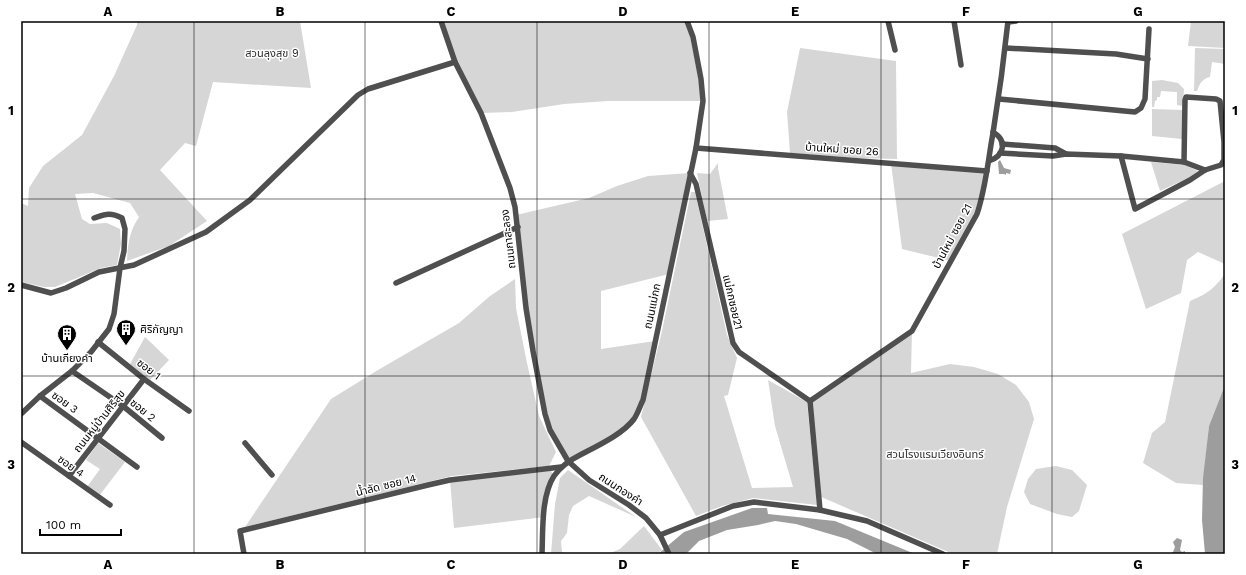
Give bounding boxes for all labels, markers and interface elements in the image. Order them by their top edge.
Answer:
text: A [104,4,113,19]
text: B [276,4,285,19]
text: C [447,4,456,19]
text: D [618,4,628,19]
text: E [791,4,799,19]
text: F [962,4,970,19]
text: G [1133,4,1143,19]
park label: สวนลุงสุข 9 [245,47,299,60]
text: 1 [8,103,14,118]
text: 1 [1232,103,1238,118]
street label: บ้านใหม่ ซอย 26 [805,140,880,159]
street label: บ้านใหม่ ซอย 21 [930,202,975,271]
street label: ถนนกาสะลอง [498,208,519,269]
street label: แม่กกซอย21 [720,273,745,331]
text: 2 [7,280,15,295]
text: 2 [1231,280,1239,295]
street label: ถนนแม่กก [641,282,664,330]
building icon: ศิริกัญญา [115,318,137,346]
building icon: บ้านเกียงคำ [56,323,78,351]
place label: ศิริกัญญา [140,323,183,336]
place label: บ้านเกียงคำ [41,352,93,365]
street label: ซอย 1 [134,356,163,383]
street label: ถนนหมู่บ้านศิริสุข [71,387,128,455]
street label: ซอย 3 [49,389,80,416]
street label: ซอย 2 [127,396,158,425]
park label: สวนโรงแรมเวียงอินทร์ [886,448,984,461]
street label: ซอย 4 [55,453,87,480]
text: 3 [7,457,15,472]
text: 3 [1231,457,1239,472]
street label: น้ำลัด ซอย 14 [354,470,418,499]
street label: ถนนกองคำ [596,470,645,509]
scale bar [40,511,121,537]
text: 100 m [46,518,81,532]
text: A [104,557,113,572]
text: B [276,557,285,572]
text: C [447,557,456,572]
text: D [618,557,628,572]
text: E [791,557,799,572]
text: F [962,557,970,572]
text: G [1133,557,1143,572]

